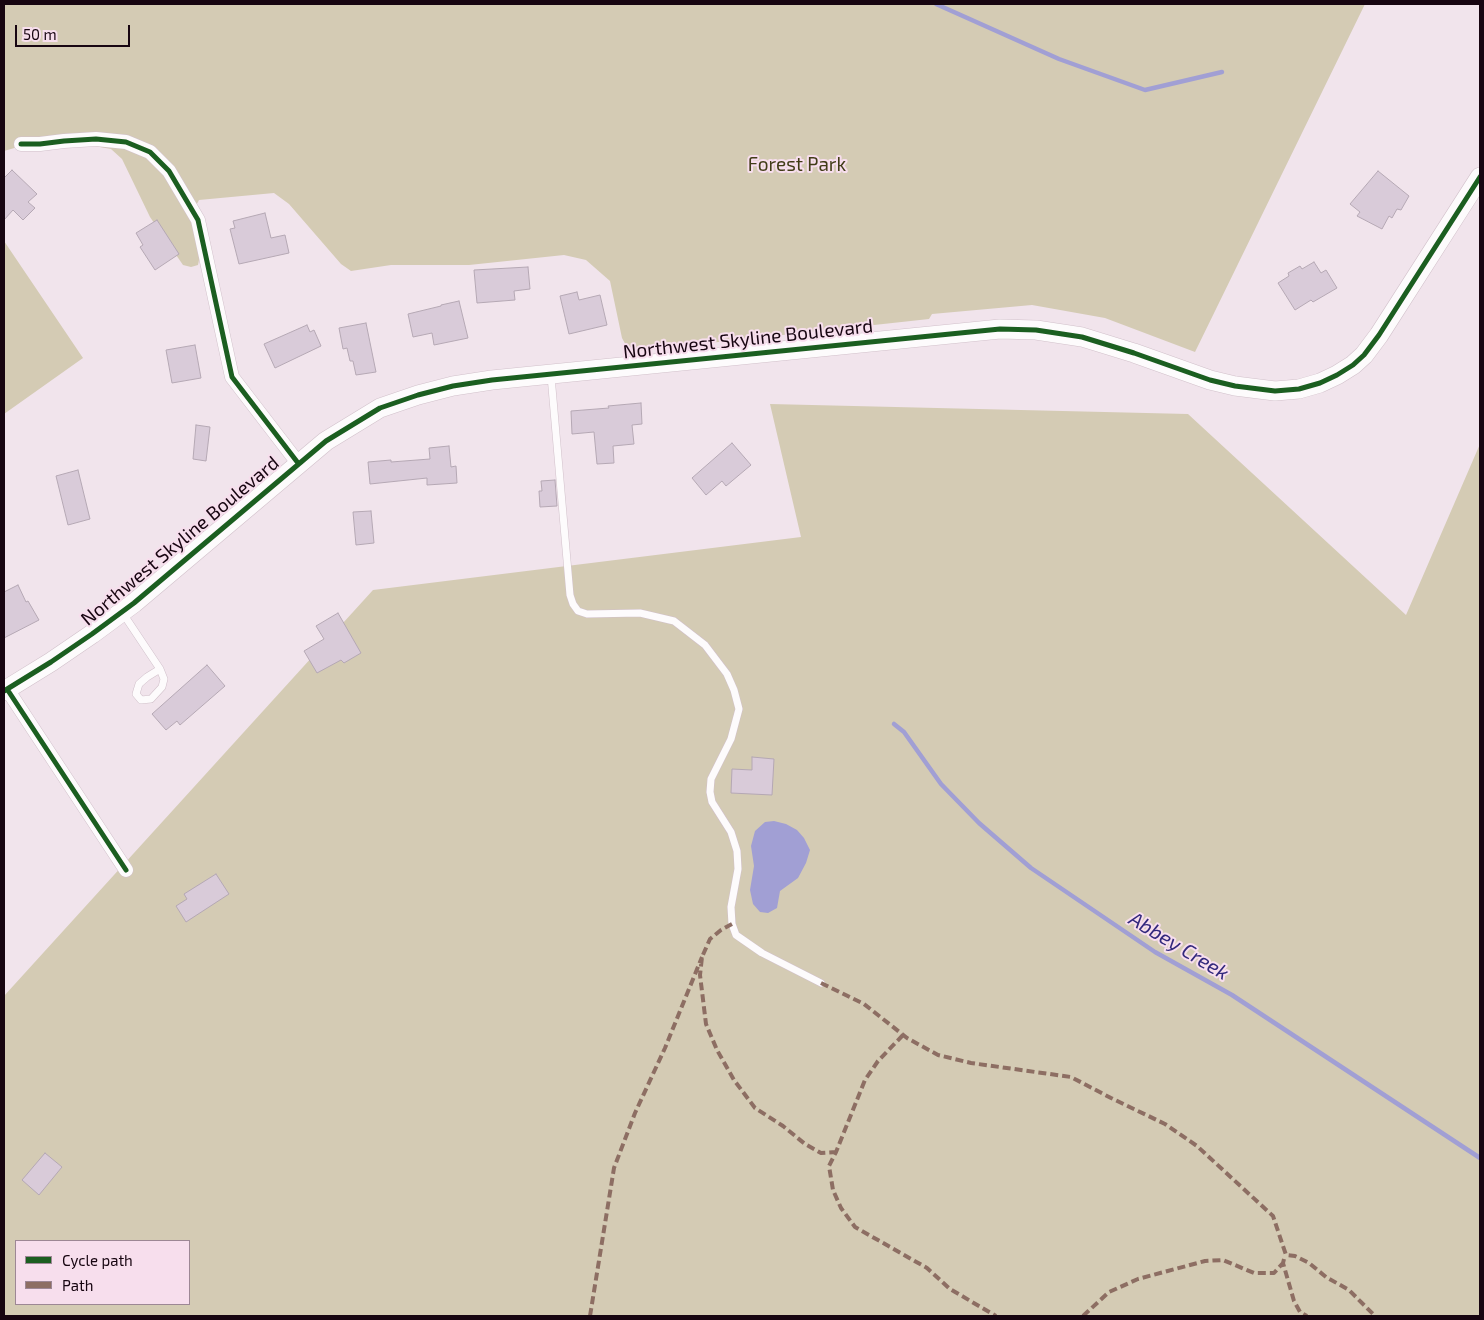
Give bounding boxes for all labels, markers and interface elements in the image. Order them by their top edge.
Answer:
scale bar [18,15,132,47]
text: 50 m [23,25,57,43]
park label: Forest Park [748,154,846,176]
street label: Northwest Skyline Boulevard [622,315,874,363]
street label: Northwest Skyline Boulevard [76,452,284,630]
water label: Abbey Creek [1125,907,1233,985]
legend [15,1240,190,1305]
text: Cycle path [62,1251,133,1269]
text: Path [62,1276,93,1294]

